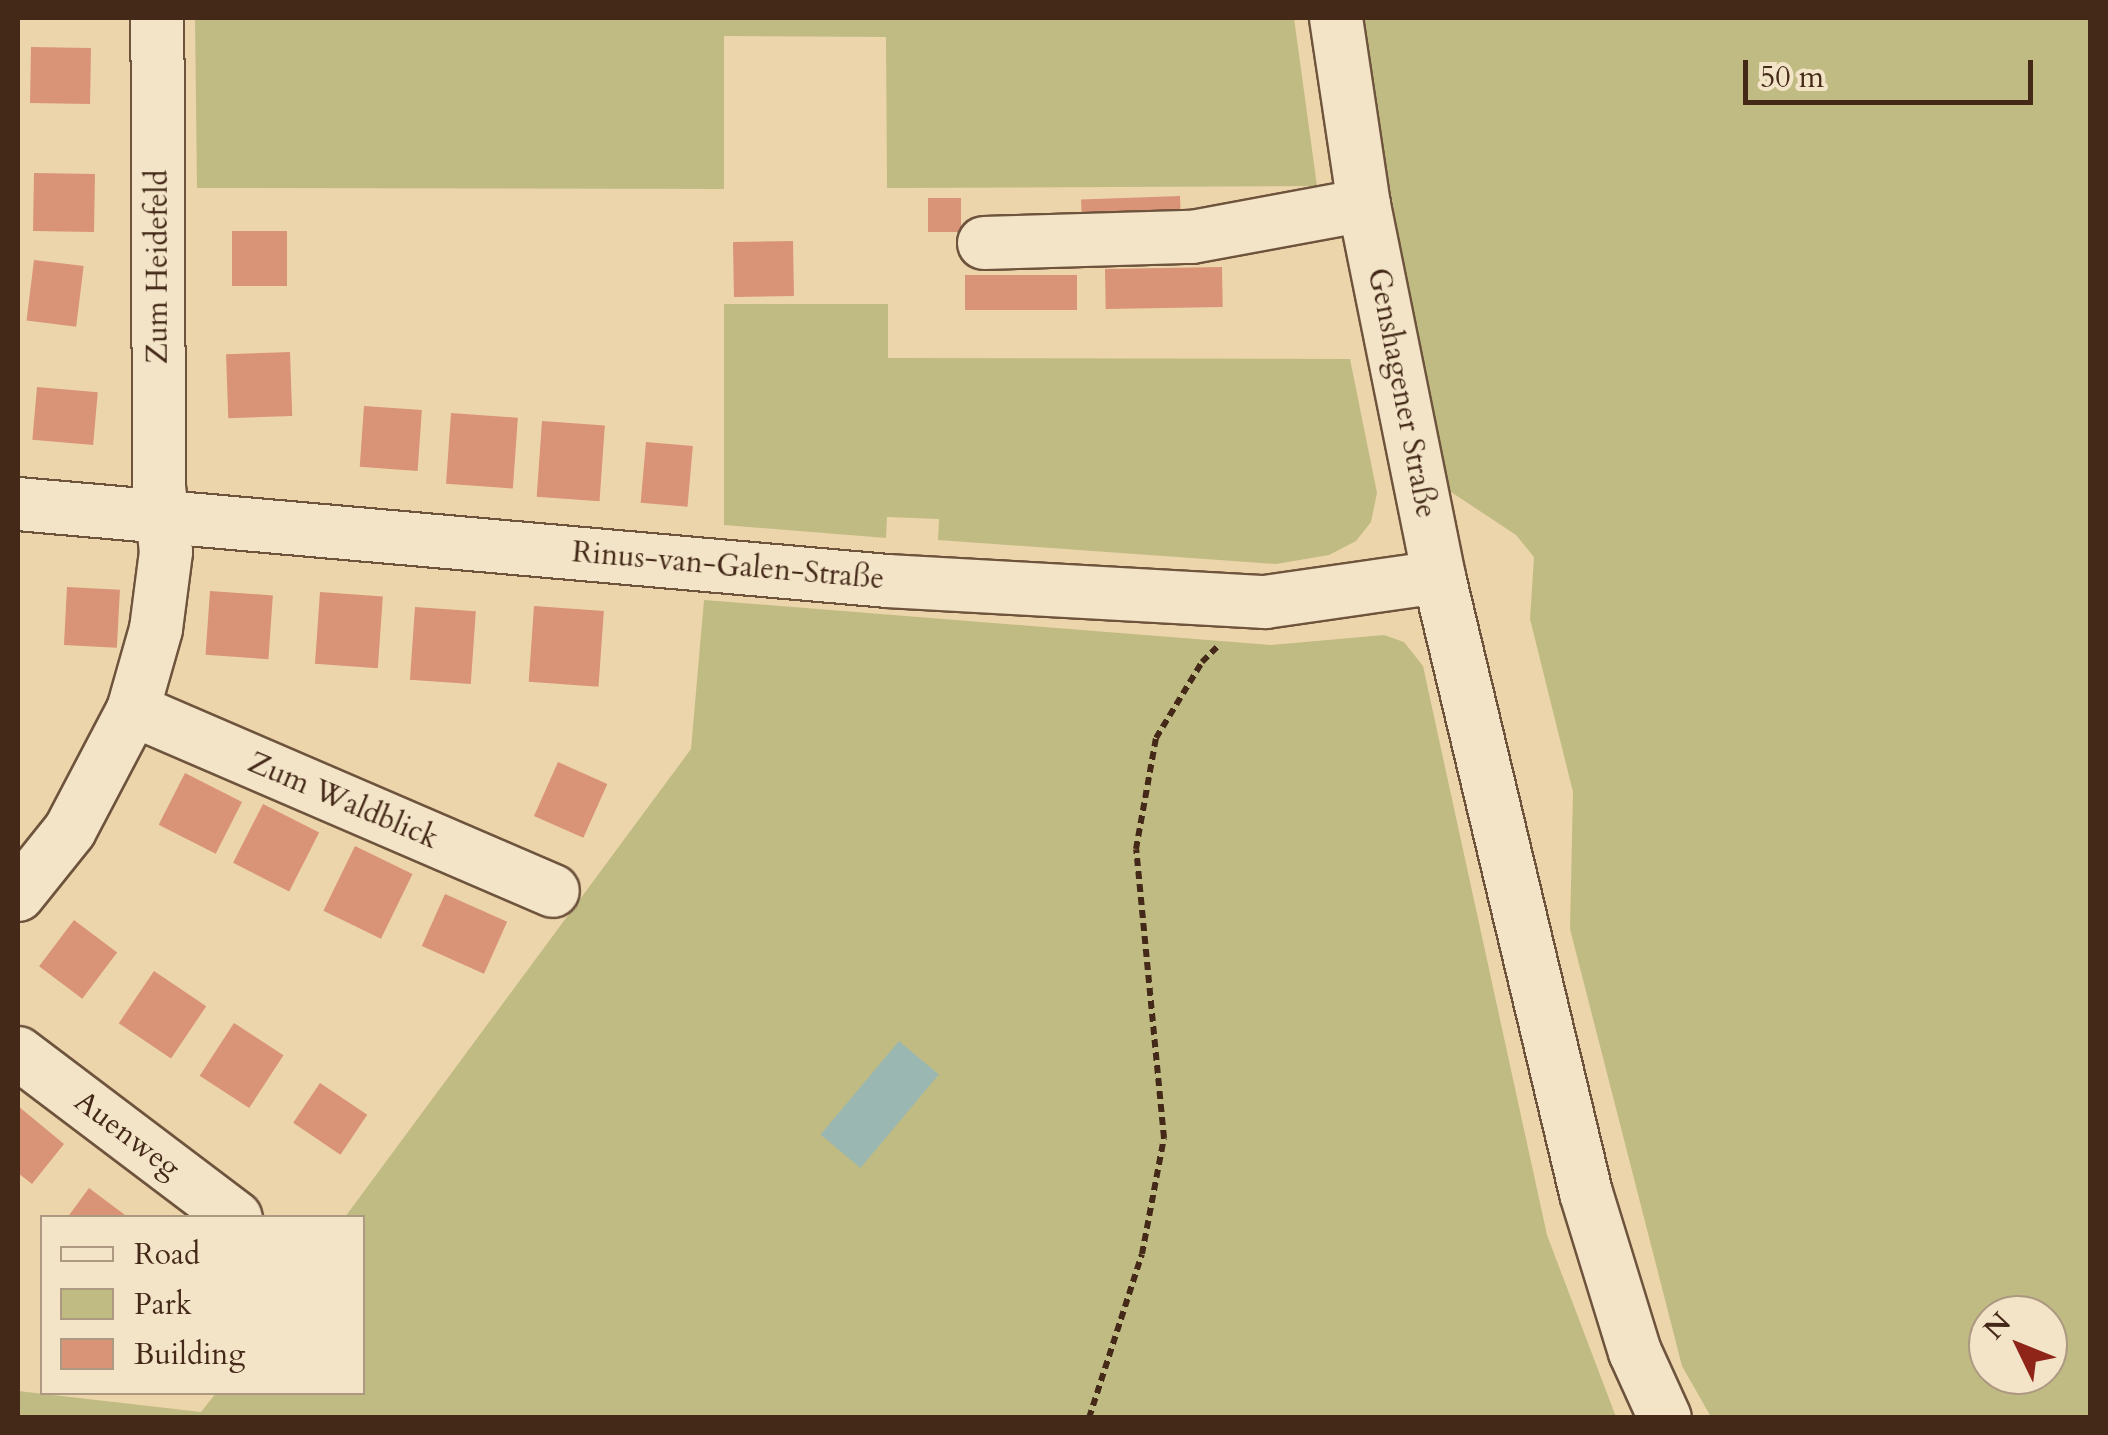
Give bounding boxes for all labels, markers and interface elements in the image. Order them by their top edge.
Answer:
scale bar [1748,40,2038,102]
text: 50 m [1760,57,1824,98]
street label: Zum Heidefeld [140,170,176,364]
street label: Genshagener Straße [1360,265,1444,521]
street label: Rinus-van-Galen-Straße [571,534,885,598]
street label: Zum Waldblick [243,745,443,857]
street label: Auenweg [67,1084,187,1186]
legend [40,1215,365,1395]
text: Road [134,1234,200,1275]
text: Park [134,1284,192,1325]
north arrow [1968,1295,2068,1395]
text: N [1975,1304,2020,1348]
text: Building [134,1334,245,1375]

